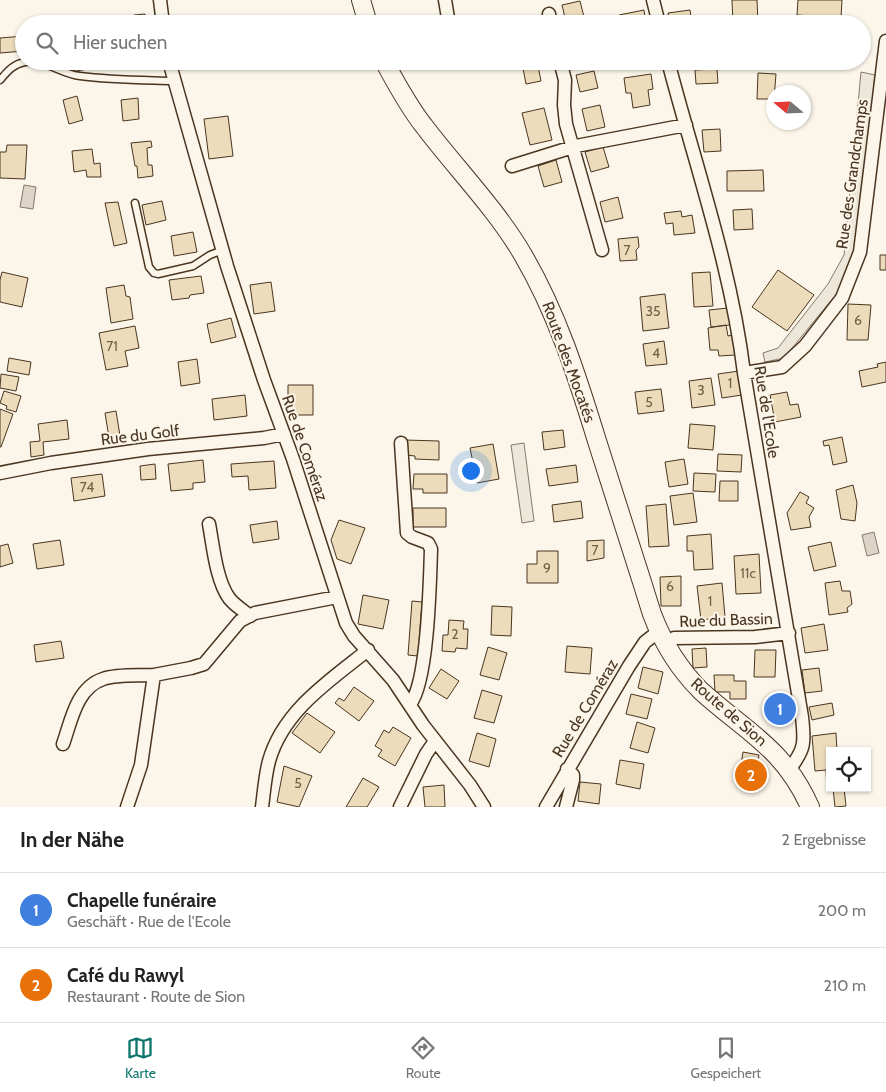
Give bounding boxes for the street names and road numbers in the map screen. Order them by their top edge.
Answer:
street label: Rue des Grandchamps [832,97,872,250]
street label: Route des Mocatés [538,299,600,425]
street label: Rue de l'Ecole [750,365,784,459]
street label: Rue de Coméraz [278,392,332,504]
street label: Rue du Golf [100,421,181,449]
street label: Rue du Bassin [679,609,773,631]
street label: Rue de Coméraz [548,655,622,761]
street label: Route de Sion [687,674,771,750]

